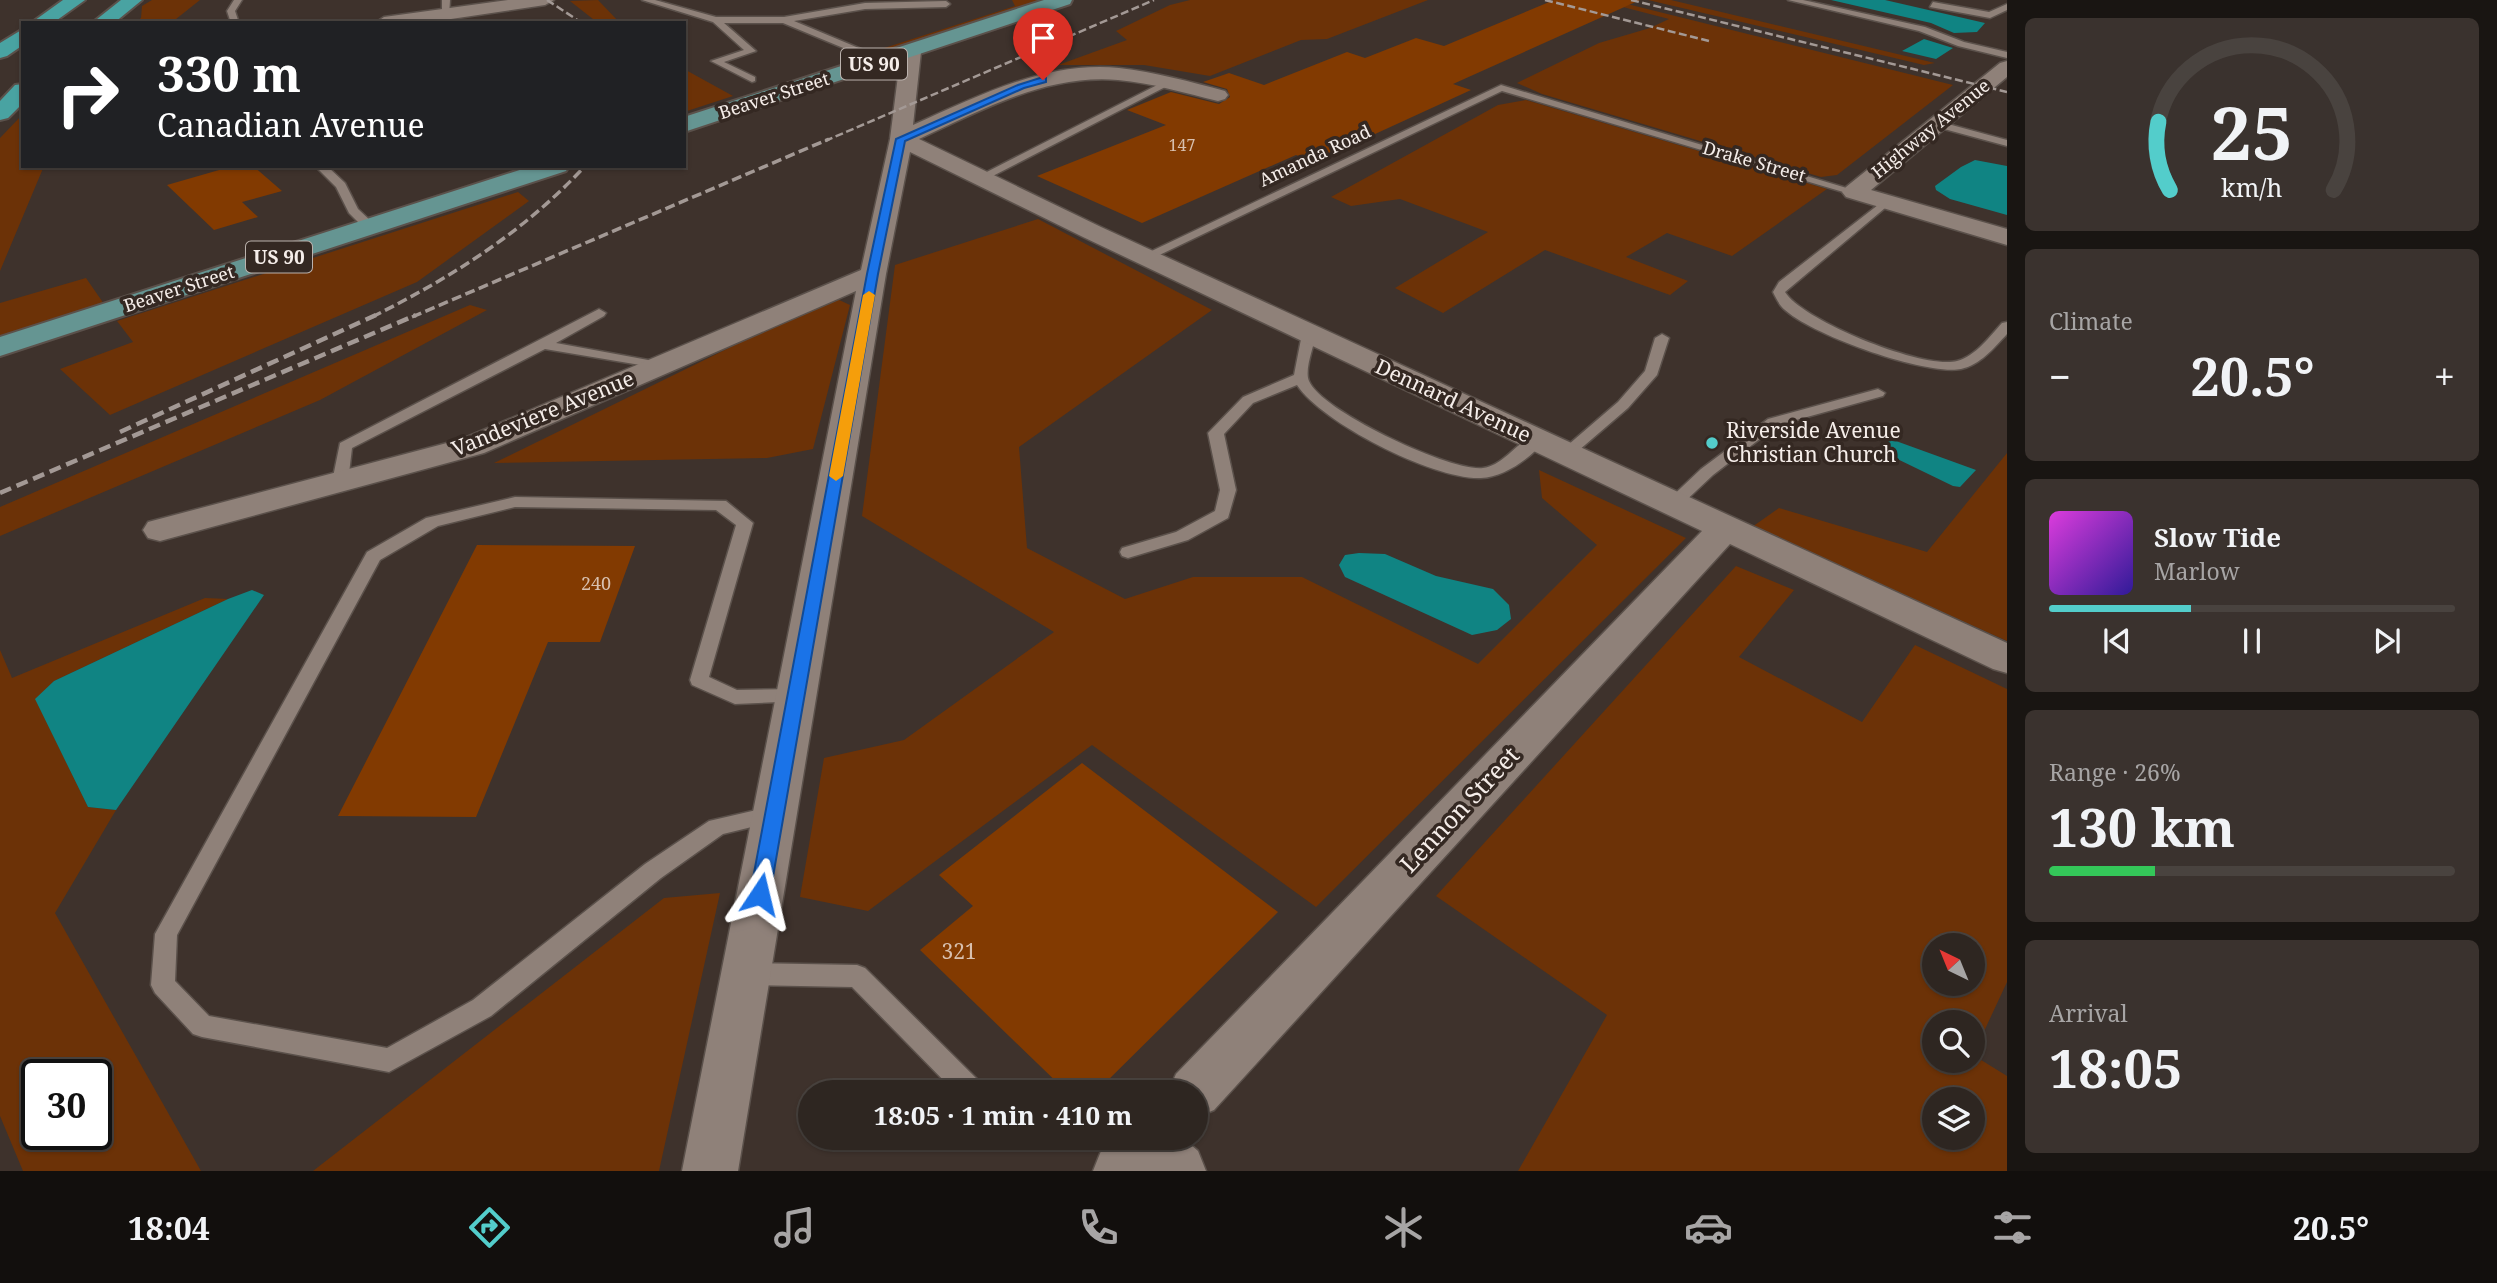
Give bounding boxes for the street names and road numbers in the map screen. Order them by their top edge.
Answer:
road number: US 90 [841,48,907,80]
street label: Beaver Street [715,66,832,124]
street label: Highway Avenue [1866,73,1995,183]
street label: Amanda Road [1255,119,1374,191]
street label: Drake Street [1700,135,1809,187]
road number: US 90 [246,242,312,272]
street label: Beaver Street [120,259,237,317]
street label: Dennard Avenue [1371,352,1536,448]
street label: Vandeviere Avenue [447,364,638,462]
street label: Lennon Street [1392,739,1526,879]

